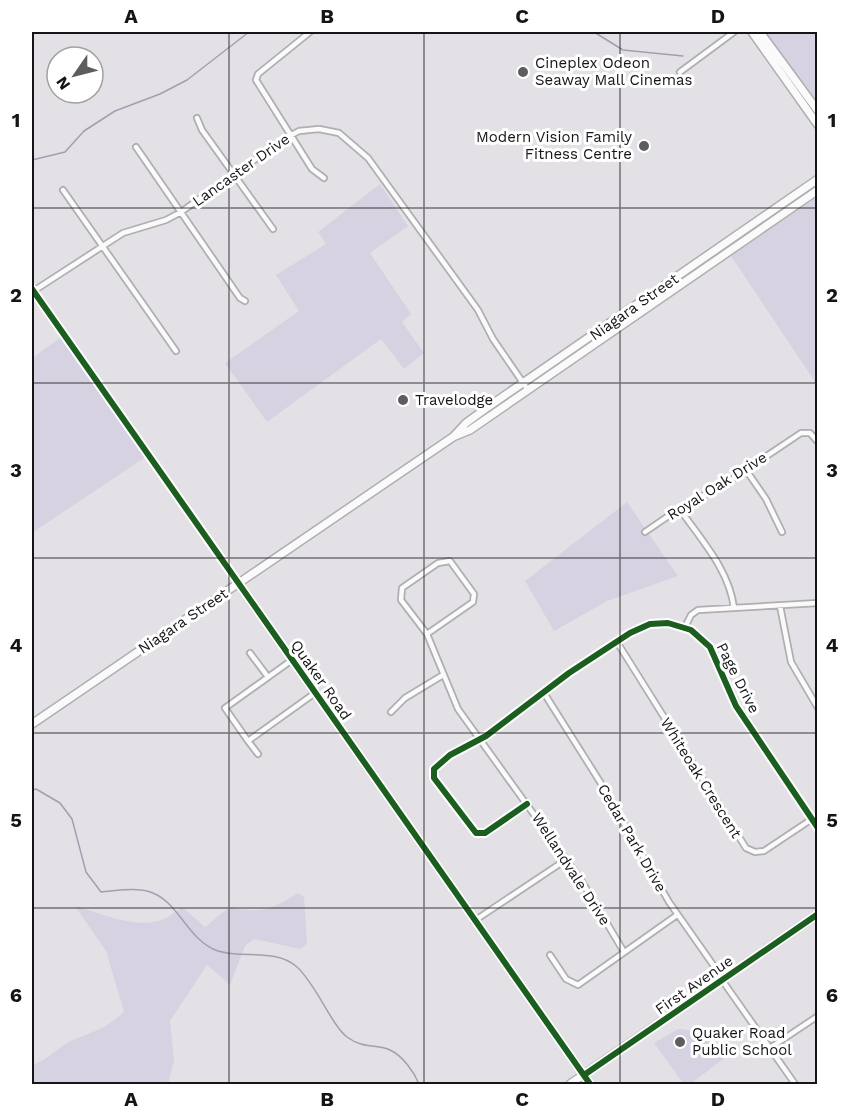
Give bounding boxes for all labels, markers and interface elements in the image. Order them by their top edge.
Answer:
text: A [124,4,138,28]
text: B [320,4,334,28]
text: C [515,4,529,28]
text: D [711,4,725,28]
north arrow [45,45,105,105]
place label: Cineplex Odeon Seaway Mall Cinemas [535,54,692,89]
marker: Cineplex Odeon Seaway Mall Cinemas [516,65,530,79]
text: N [52,73,74,94]
text: 1 [12,108,20,132]
text: 1 [828,108,836,132]
place label: Modern Vision Family Fitness Centre [476,128,632,163]
street label: Lancaster Drive [189,130,293,210]
marker: Modern Vision Family Fitness Centre [637,139,651,153]
street label: Niagara Street [586,269,682,344]
text: 2 [10,283,22,307]
text: 2 [826,283,838,307]
place label: Travelodge [415,391,493,409]
marker: Travelodge [396,393,410,407]
street label: Royal Oak Drive [664,448,770,524]
text: 3 [10,458,22,482]
text: 3 [826,458,838,482]
street label: Niagara Street [135,584,232,658]
text: 4 [10,633,23,657]
text: 4 [826,633,839,657]
street label: Quaker Road [287,637,355,723]
street label: Page Drive [713,640,763,716]
street label: Whiteoak Crescent [657,714,746,842]
street label: Cedar Park Drive [594,781,670,895]
text: 5 [10,808,22,832]
text: 5 [826,808,838,832]
street label: Wellandvale Drive [528,809,614,929]
street label: First Avenue [652,952,736,1018]
text: 6 [10,983,22,1007]
text: 6 [826,983,838,1007]
place label: Quaker Road Public School [692,1024,792,1059]
marker: Quaker Road Public School [673,1035,687,1049]
text: A [124,1087,138,1111]
text: B [320,1087,334,1111]
text: C [515,1087,529,1111]
text: D [711,1087,725,1111]

